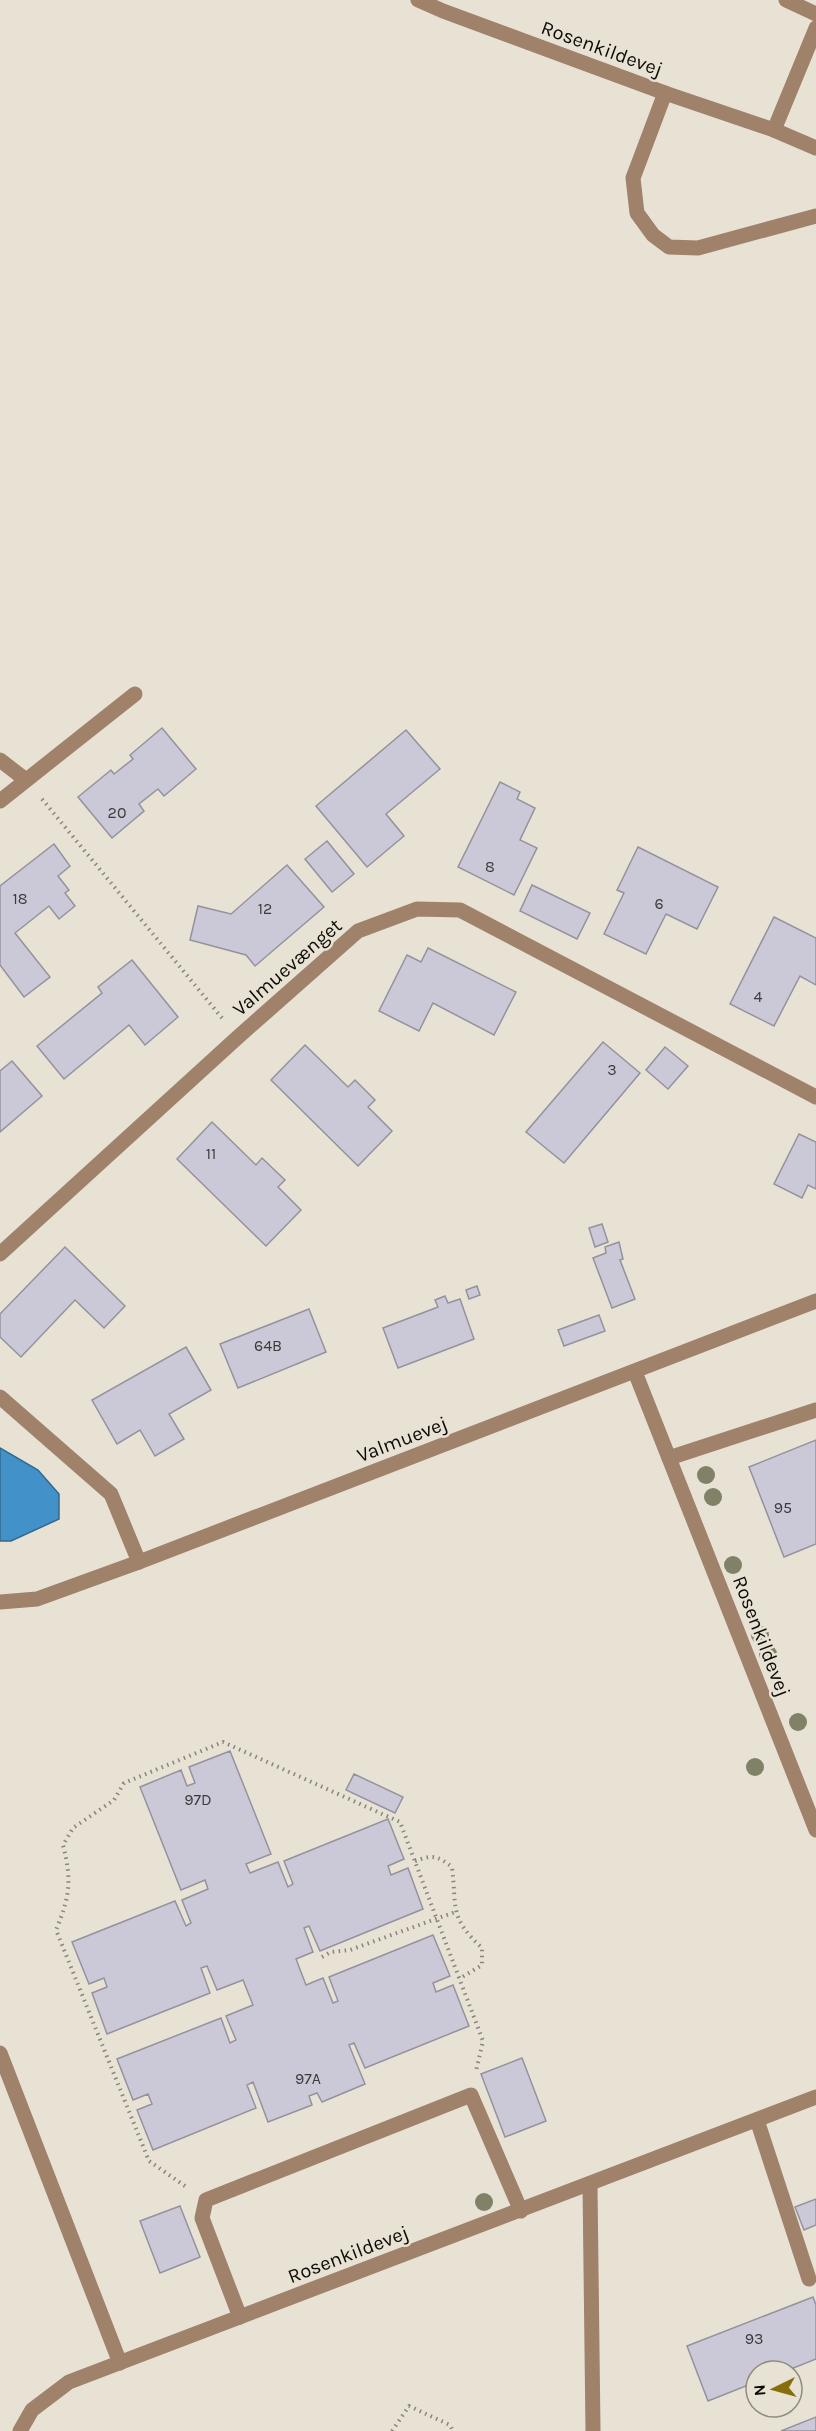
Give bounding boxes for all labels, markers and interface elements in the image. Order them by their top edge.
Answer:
street label: Rosenkildevej [538,16,666,81]
house number: 20 [108,803,126,822]
house number: 8 [485,857,495,876]
house number: 18 [12,889,28,908]
house number: 6 [654,894,664,913]
house number: 12 [258,899,272,918]
street label: Valmuevænget [228,914,347,1021]
house number: 4 [754,987,763,1006]
house number: 3 [607,1060,617,1079]
house number: 11 [206,1144,216,1163]
house number: 64B [254,1336,282,1355]
street label: Valmuevej [354,1412,451,1467]
house number: 95 [774,1498,792,1517]
street label: Rosenkildevej [728,1573,795,1700]
house number: 97D [184,1790,212,1809]
house number: 97A [295,2069,321,2088]
street label: Rosenkildevej [285,2221,412,2288]
house number: 93 [745,2329,763,2348]
north arrow [744,2359,804,2419]
text: N [750,2384,770,2397]

